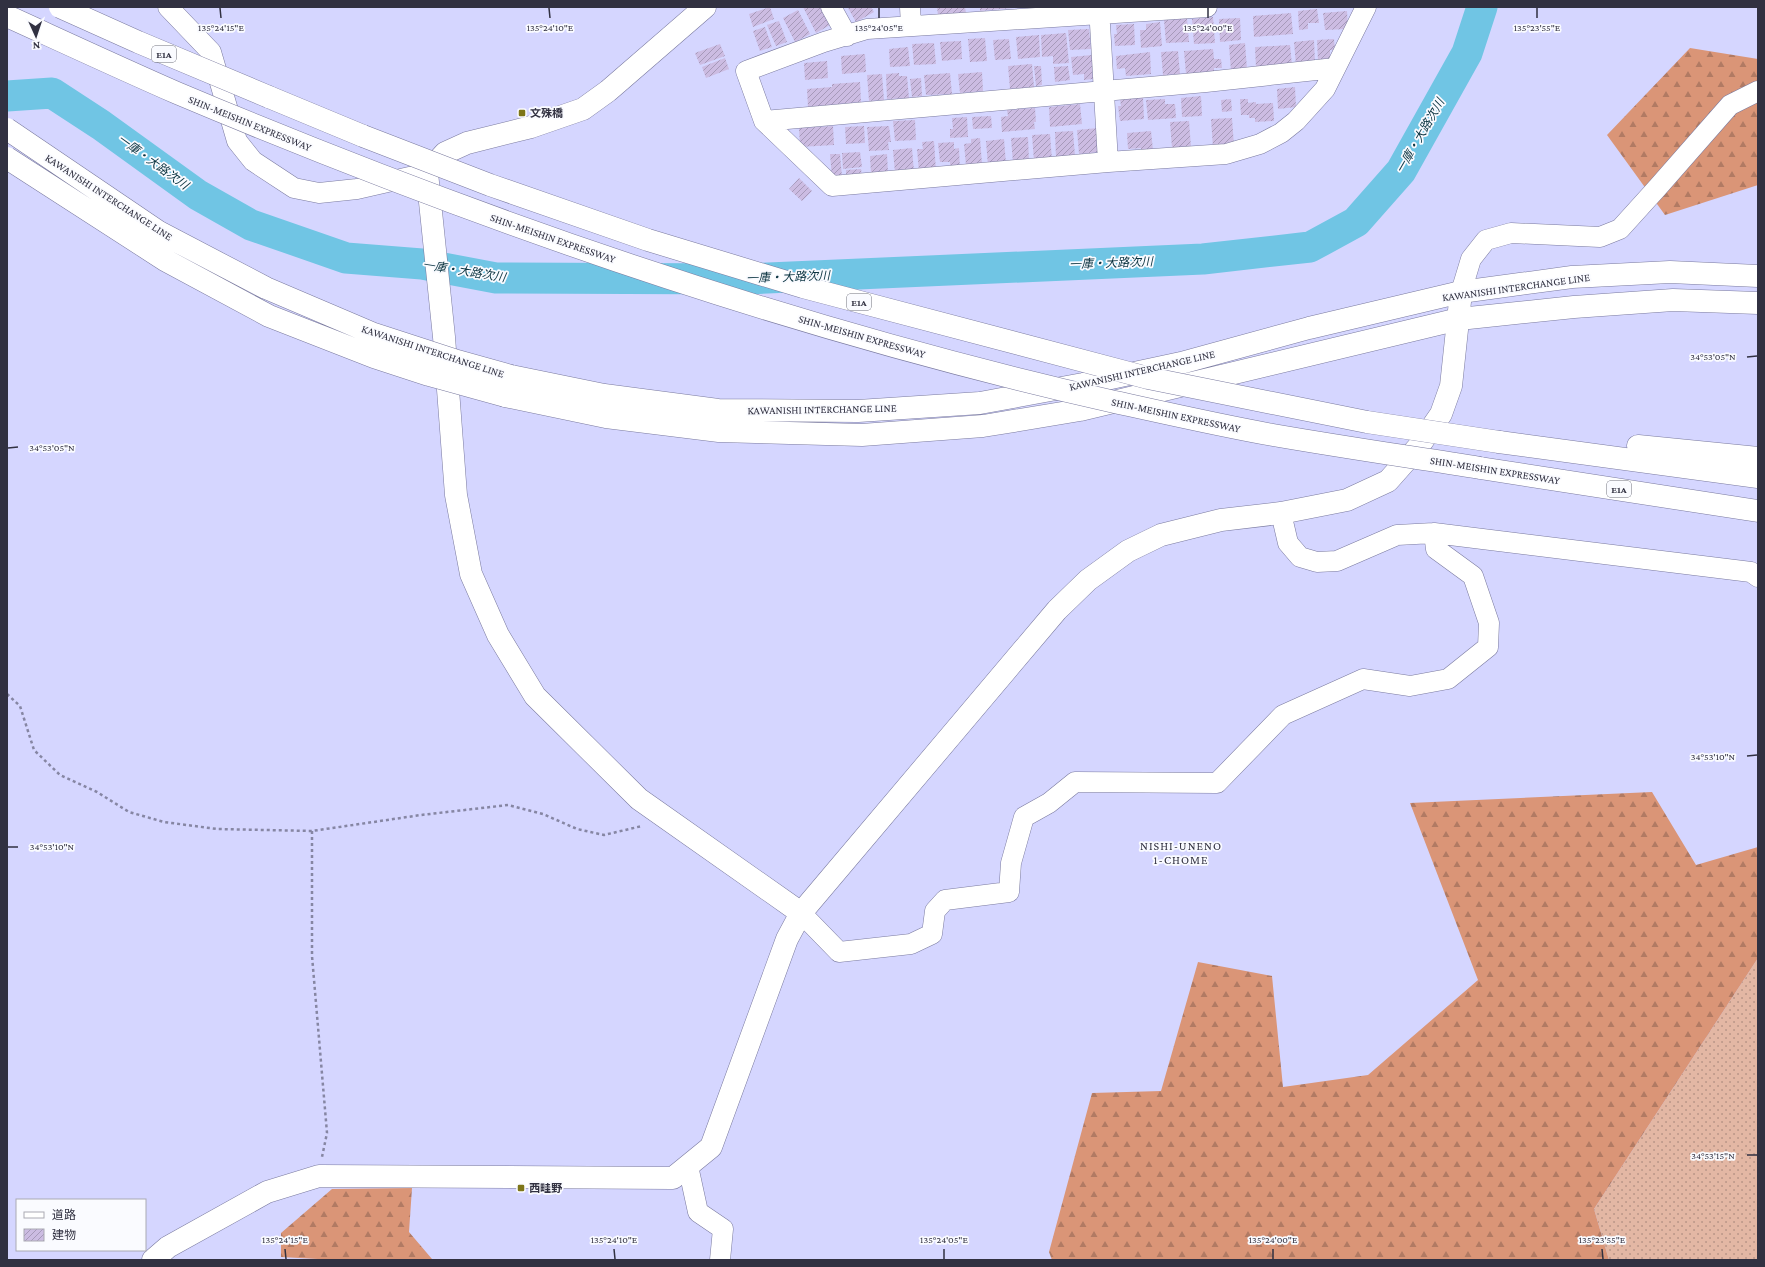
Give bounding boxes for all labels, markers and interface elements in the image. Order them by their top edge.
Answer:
north arrow [16,16,56,56]
text: 135°24'15"E [198,22,244,33]
text: 135°24'10"E [527,22,574,33]
text: 135°24'05"E [855,22,903,33]
text: 135°24'00"E [1184,22,1233,33]
text: 135°23'55"E [1514,22,1561,33]
text: N [32,40,41,52]
road number: E1A [152,46,176,62]
street label: SHIN-MEISHIN EXPRESSWAY [187,93,313,153]
water label: 一庫・大路次川 [1393,94,1448,176]
place label: 文殊橋 [530,107,563,119]
marker: 文殊橋 [517,108,527,118]
water label: 一庫・大路次川 [115,132,193,194]
street label: KAWANISHI INTERCHANGE LINE [43,151,175,243]
street label: SHIN-MEISHIN EXPRESSWAY [489,211,617,265]
water label: 一庫・大路次川 [1069,254,1155,271]
water label: 一庫・大路次川 [421,258,509,285]
water label: 一庫・大路次川 [746,268,832,285]
street label: KAWANISHI INTERCHANGE LINE [1441,271,1591,303]
road number: E1A [847,294,871,310]
street label: SHIN-MEISHIN EXPRESSWAY [797,312,927,360]
street label: KAWANISHI INTERCHANGE LINE [360,322,506,380]
street label: KAWANISHI INTERCHANGE LINE [1068,347,1216,393]
text: 34°53'05"N [1690,351,1736,362]
street label: SHIN-MEISHIN EXPRESSWAY [1110,395,1242,435]
street label: KAWANISHI INTERCHANGE LINE [747,402,897,416]
text: 34°53'05"N [29,442,75,453]
street label: SHIN-MEISHIN EXPRESSWAY [1429,454,1561,486]
road number: E1A [1607,481,1631,497]
text: 34°53'10"N [1691,751,1736,762]
district label: NISHI-UNENO 1-CHOME [1140,839,1222,867]
text: 34°53'10"N [30,841,75,852]
text: 34°53'15"N [1691,1150,1735,1161]
place label: 西畦野 [529,1182,563,1194]
marker: 西畦野 [516,1183,526,1193]
legend [16,1199,146,1251]
text: 道路 [52,1208,76,1222]
text: 建物 [52,1228,76,1242]
text: 135°24'15"E [262,1234,308,1245]
text: 135°24'10"E [591,1234,638,1245]
text: 135°24'05"E [920,1234,968,1245]
text: 135°24'00"E [1249,1234,1298,1245]
text: 135°23'55"E [1579,1234,1626,1245]

